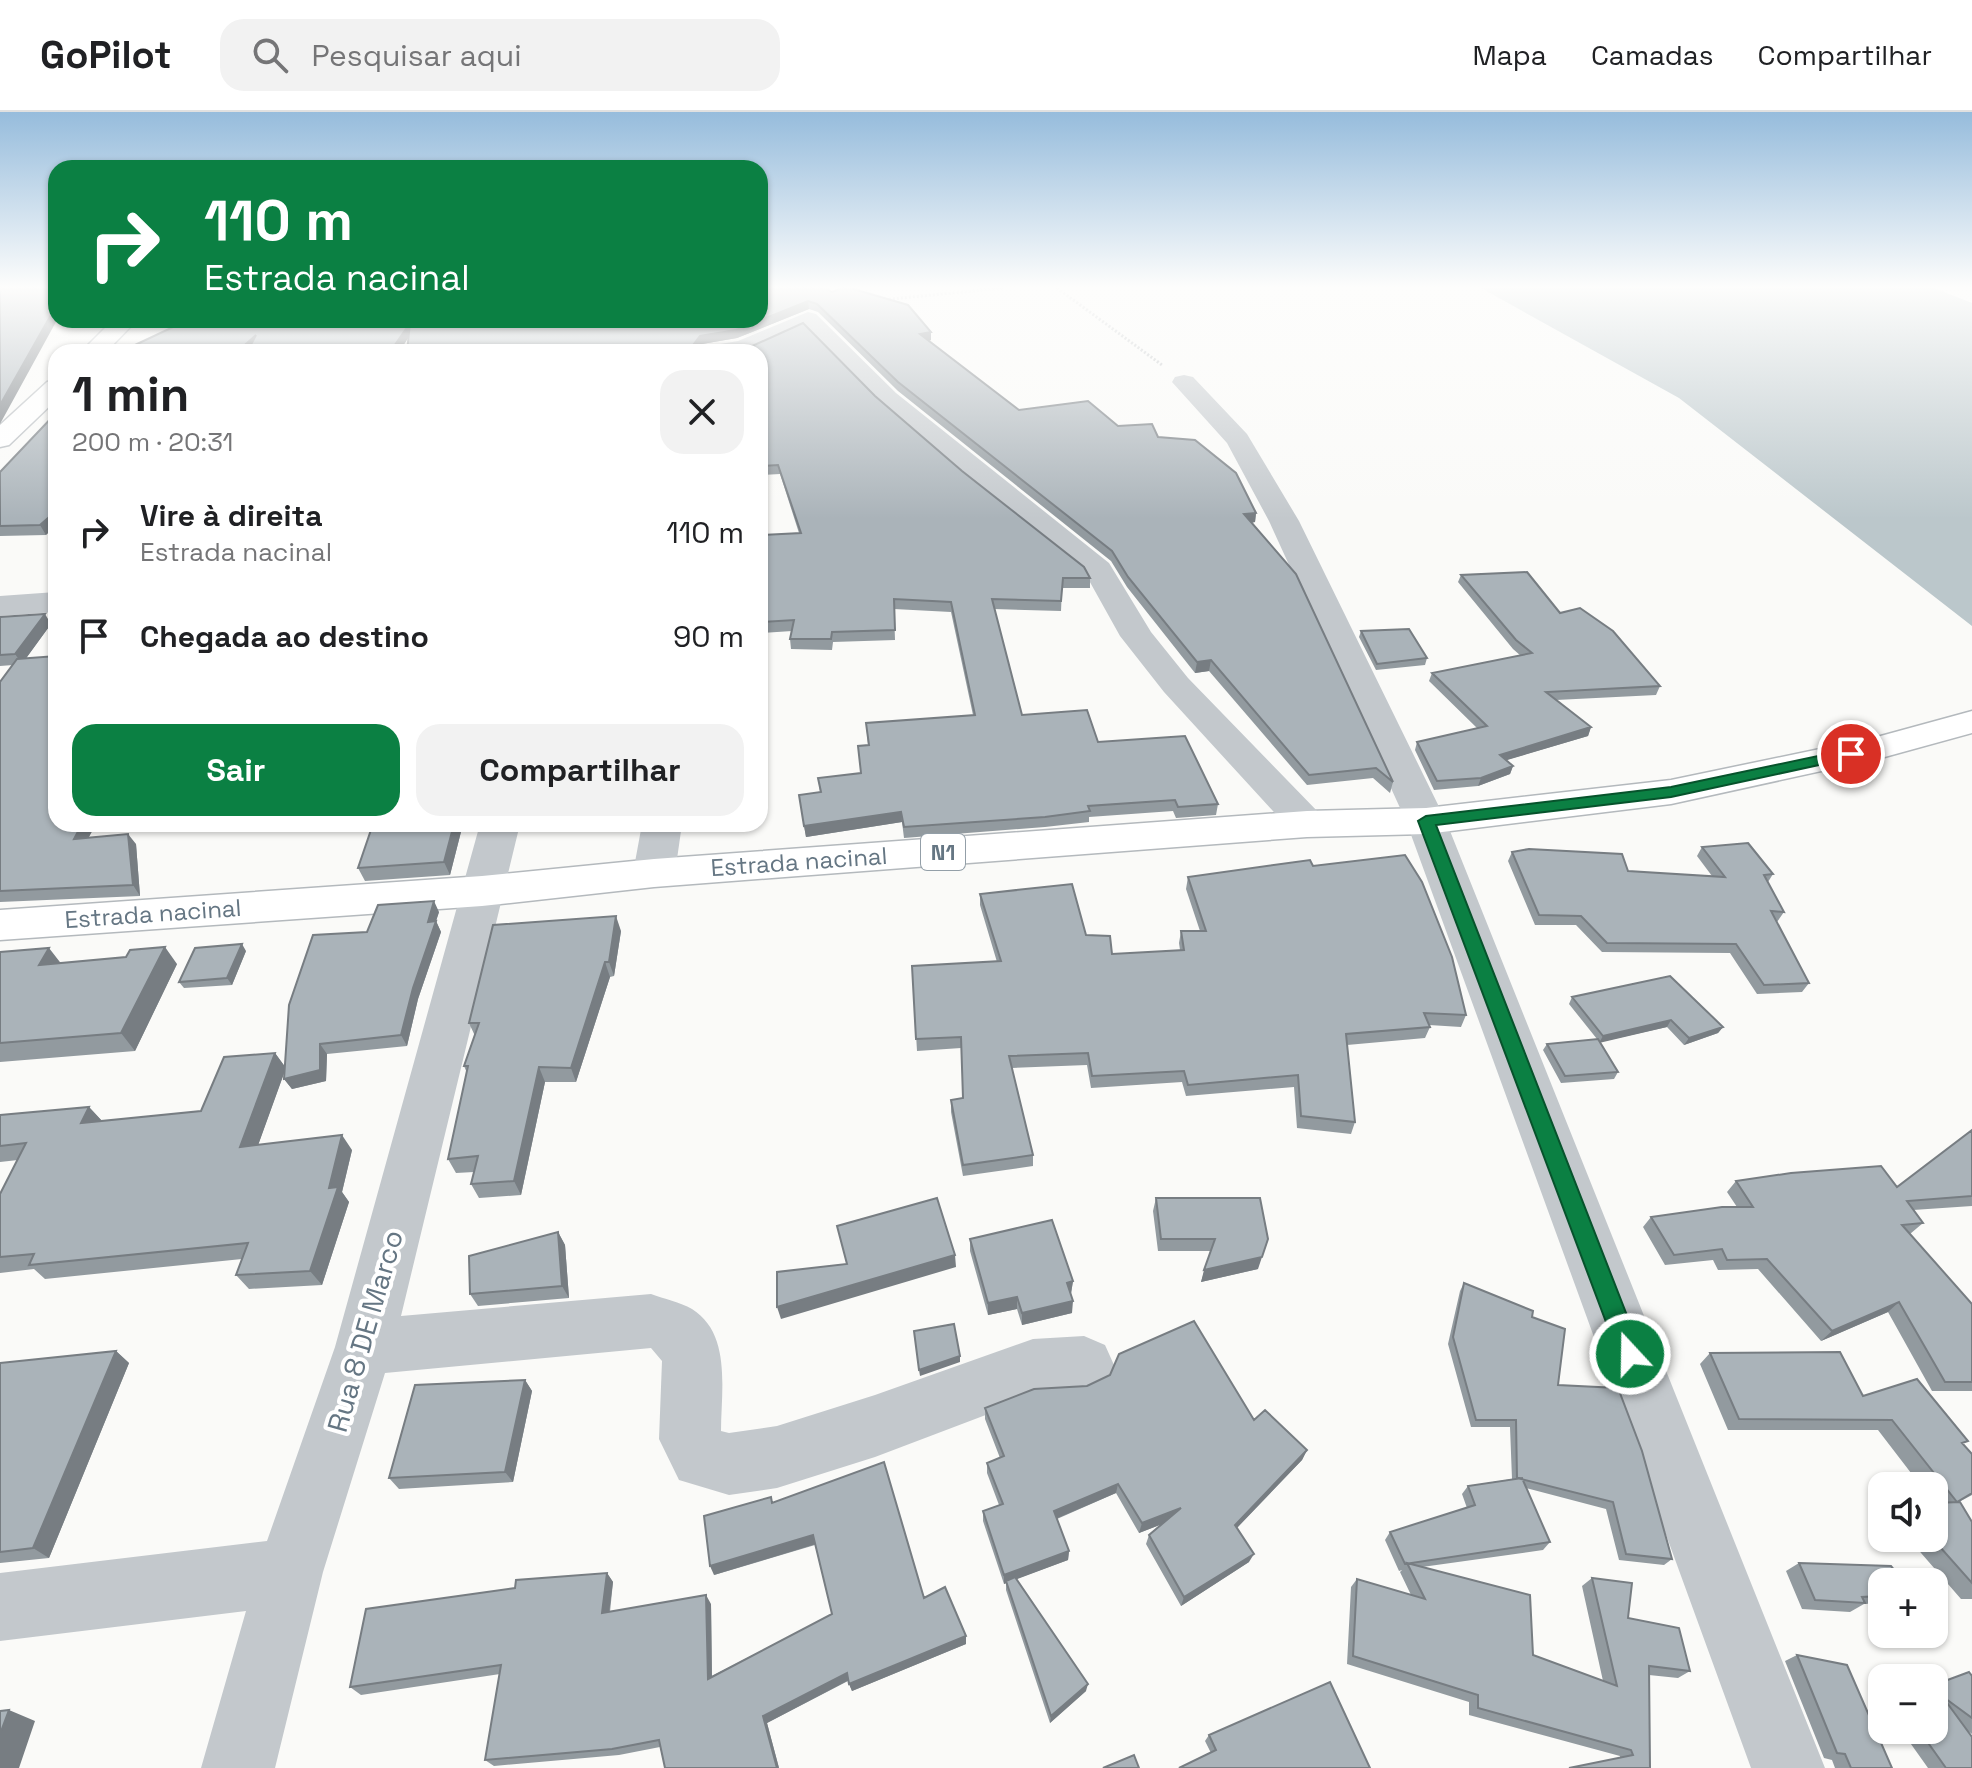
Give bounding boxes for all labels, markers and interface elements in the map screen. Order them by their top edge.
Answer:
search box [220,19,780,91]
text: GoPilot [40,31,172,79]
icon: search [248,33,292,77]
text: Pesquisar aqui [312,36,522,75]
text: Mapa [1472,37,1547,73]
text: Camadas [1591,37,1714,73]
text: Compartilhar [1758,37,1932,73]
text: 110 m [204,185,353,256]
icon: right [72,192,176,296]
text: Estrada nacinal [204,255,470,301]
text: 1 min [72,364,189,425]
button: close [660,370,744,454]
text: 200 m · 20:31 [72,425,233,459]
text: Vire à direita [140,496,323,535]
icon: right [72,510,116,554]
text: 110 m [666,513,744,552]
text: Estrada nacinal [140,535,332,569]
icon: arrive [72,614,116,658]
text: Chegada ao destino [140,617,429,656]
text: 90 m [673,617,744,656]
pin [1817,720,1885,788]
button: Sair [72,724,400,816]
button: Compartilhar [416,724,744,816]
icon: arrive [1829,732,1873,776]
road number: N1 [921,834,965,870]
street label: Estrada nacinal [709,840,888,883]
street label: Estrada nacinal [63,892,242,935]
street label: Rua 8 DE Marco [319,1226,411,1436]
position arrow [1588,1312,1672,1396]
map controls [1868,1472,1948,1744]
button: sound [1868,1472,1948,1552]
button: + [1868,1568,1948,1648]
button: − [1868,1664,1948,1744]

